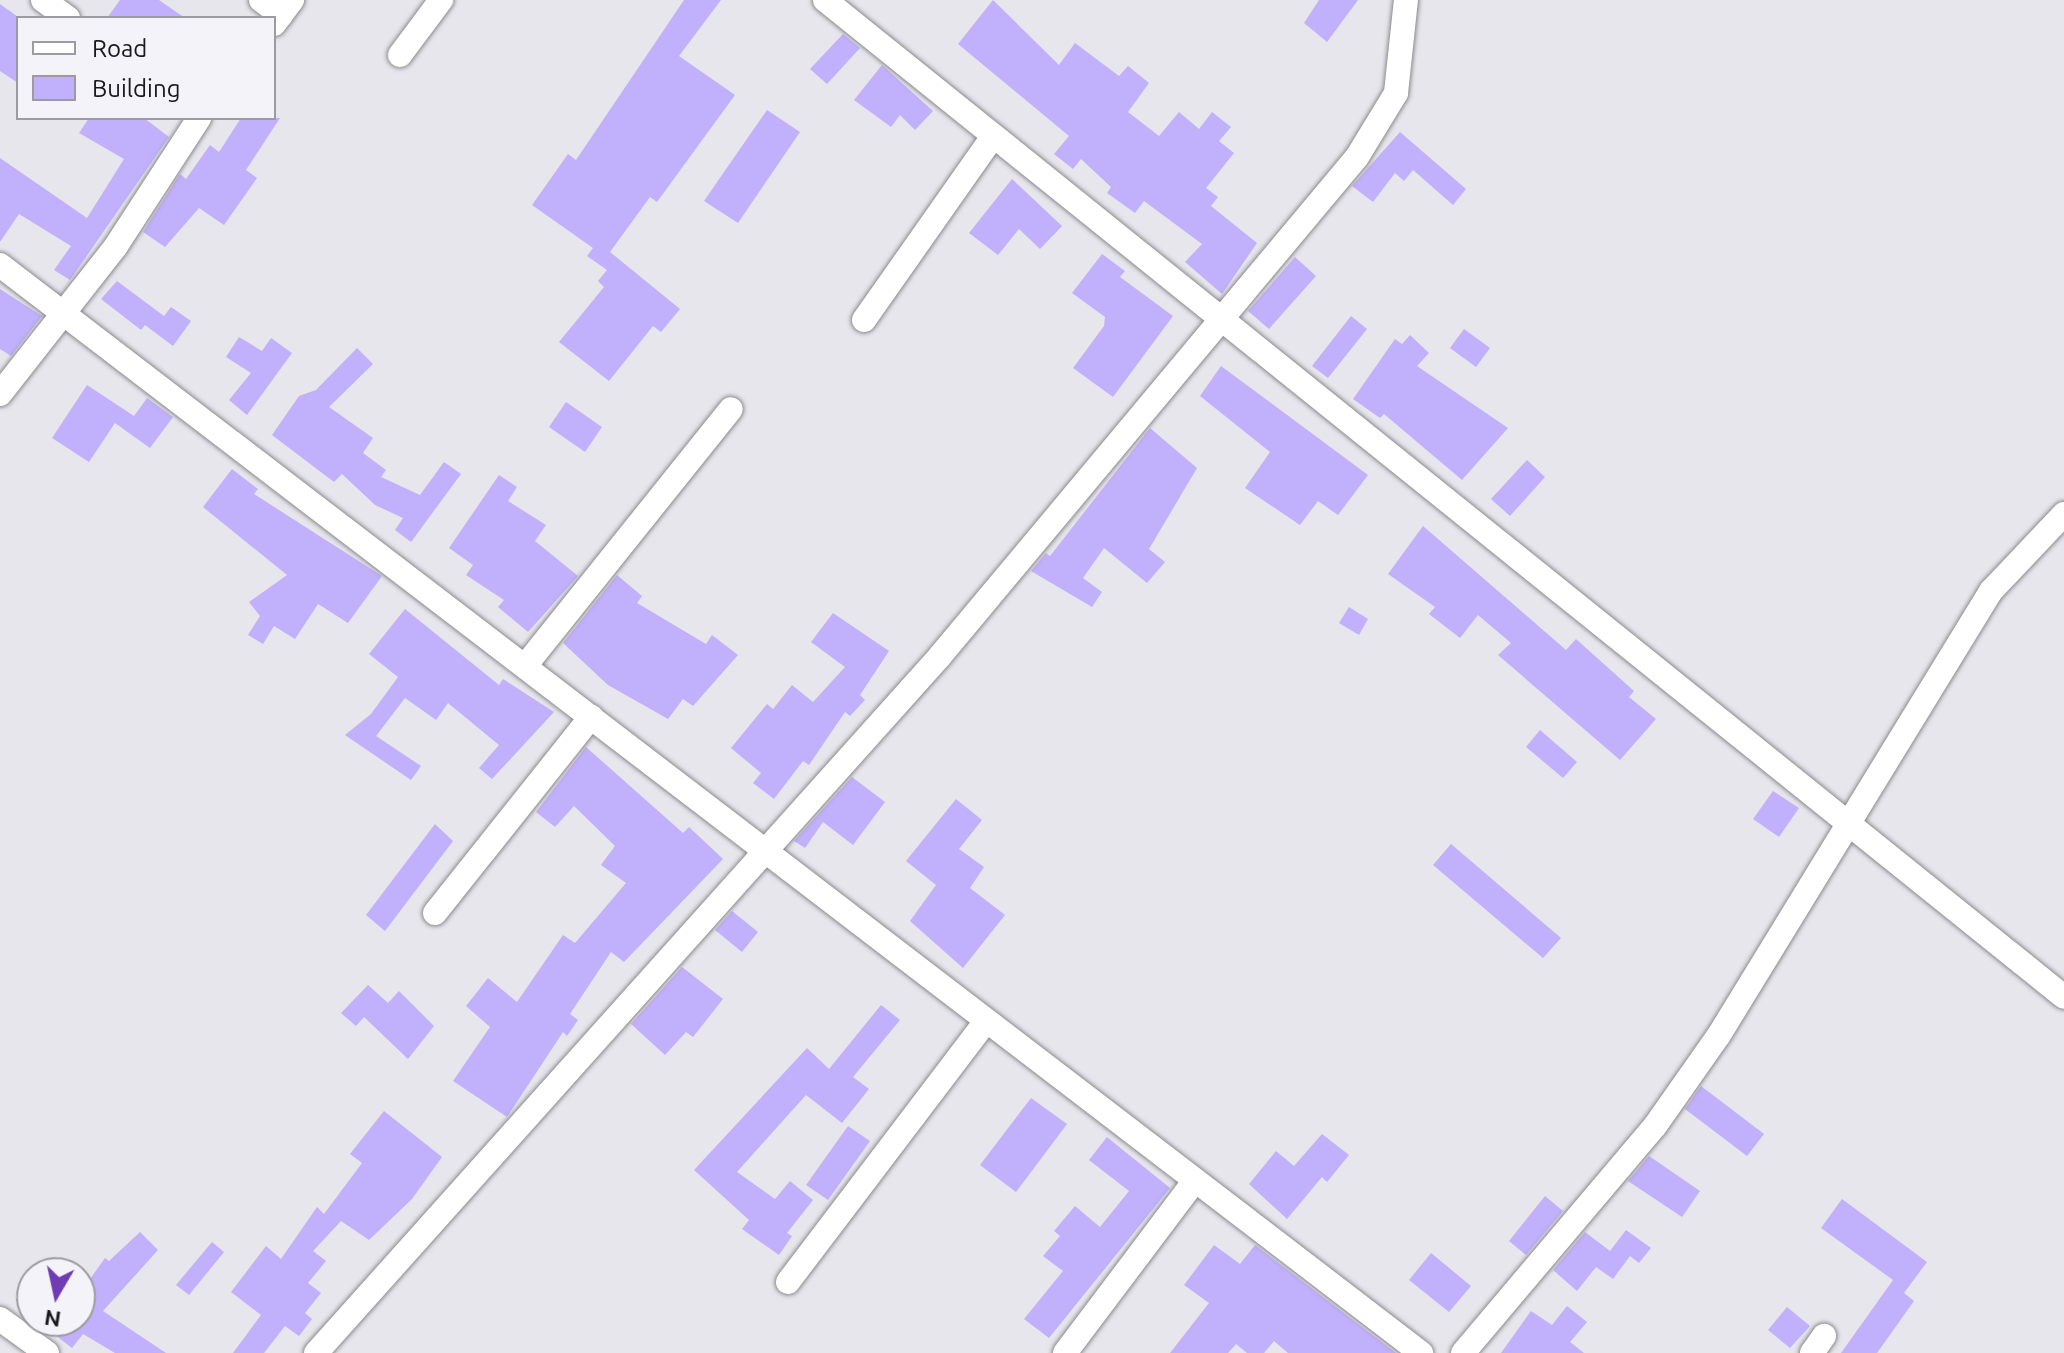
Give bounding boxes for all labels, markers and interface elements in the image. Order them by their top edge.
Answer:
legend [16,16,276,120]
text: Road [92,35,147,62]
text: Building [92,75,180,102]
north arrow [16,1257,96,1337]
text: N [42,1306,63,1333]

